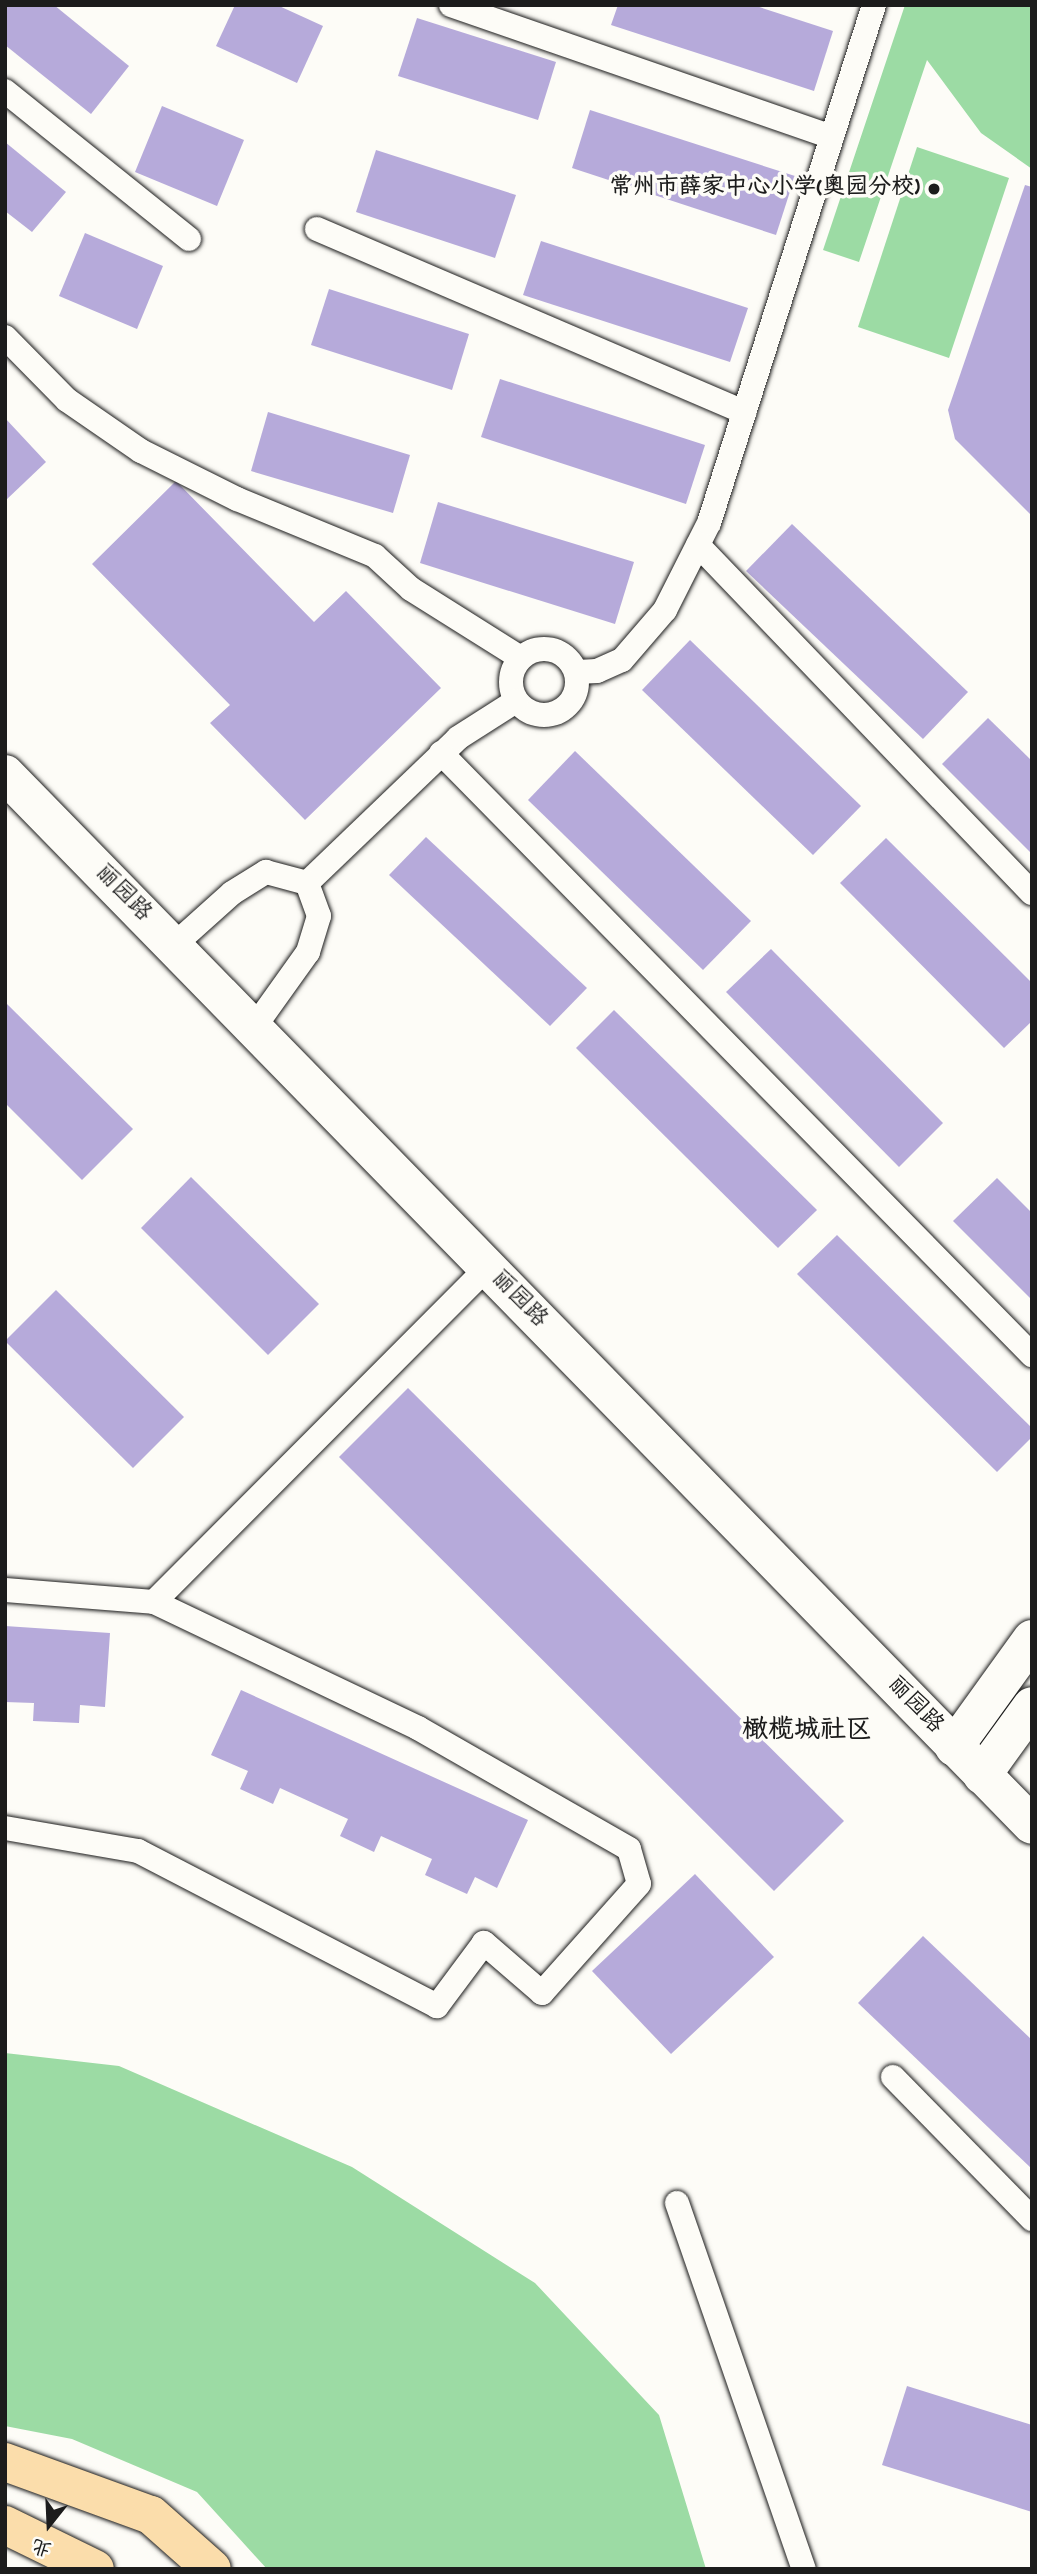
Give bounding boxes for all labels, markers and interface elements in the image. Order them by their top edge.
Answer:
place label: 常州市薛家中心小学(奥园分校) [610,175,920,203]
marker: 常州市薛家中心小学(奥园分校) [926,181,942,197]
street label: 丽园路 [88,860,156,928]
street label: 丽园路 [484,1266,552,1334]
street label: 丽园路 [880,1672,948,1740]
district label: 橄榄城社区 [742,1716,872,1748]
north arrow [14,2490,84,2560]
text: 北 [29,2530,56,2561]

